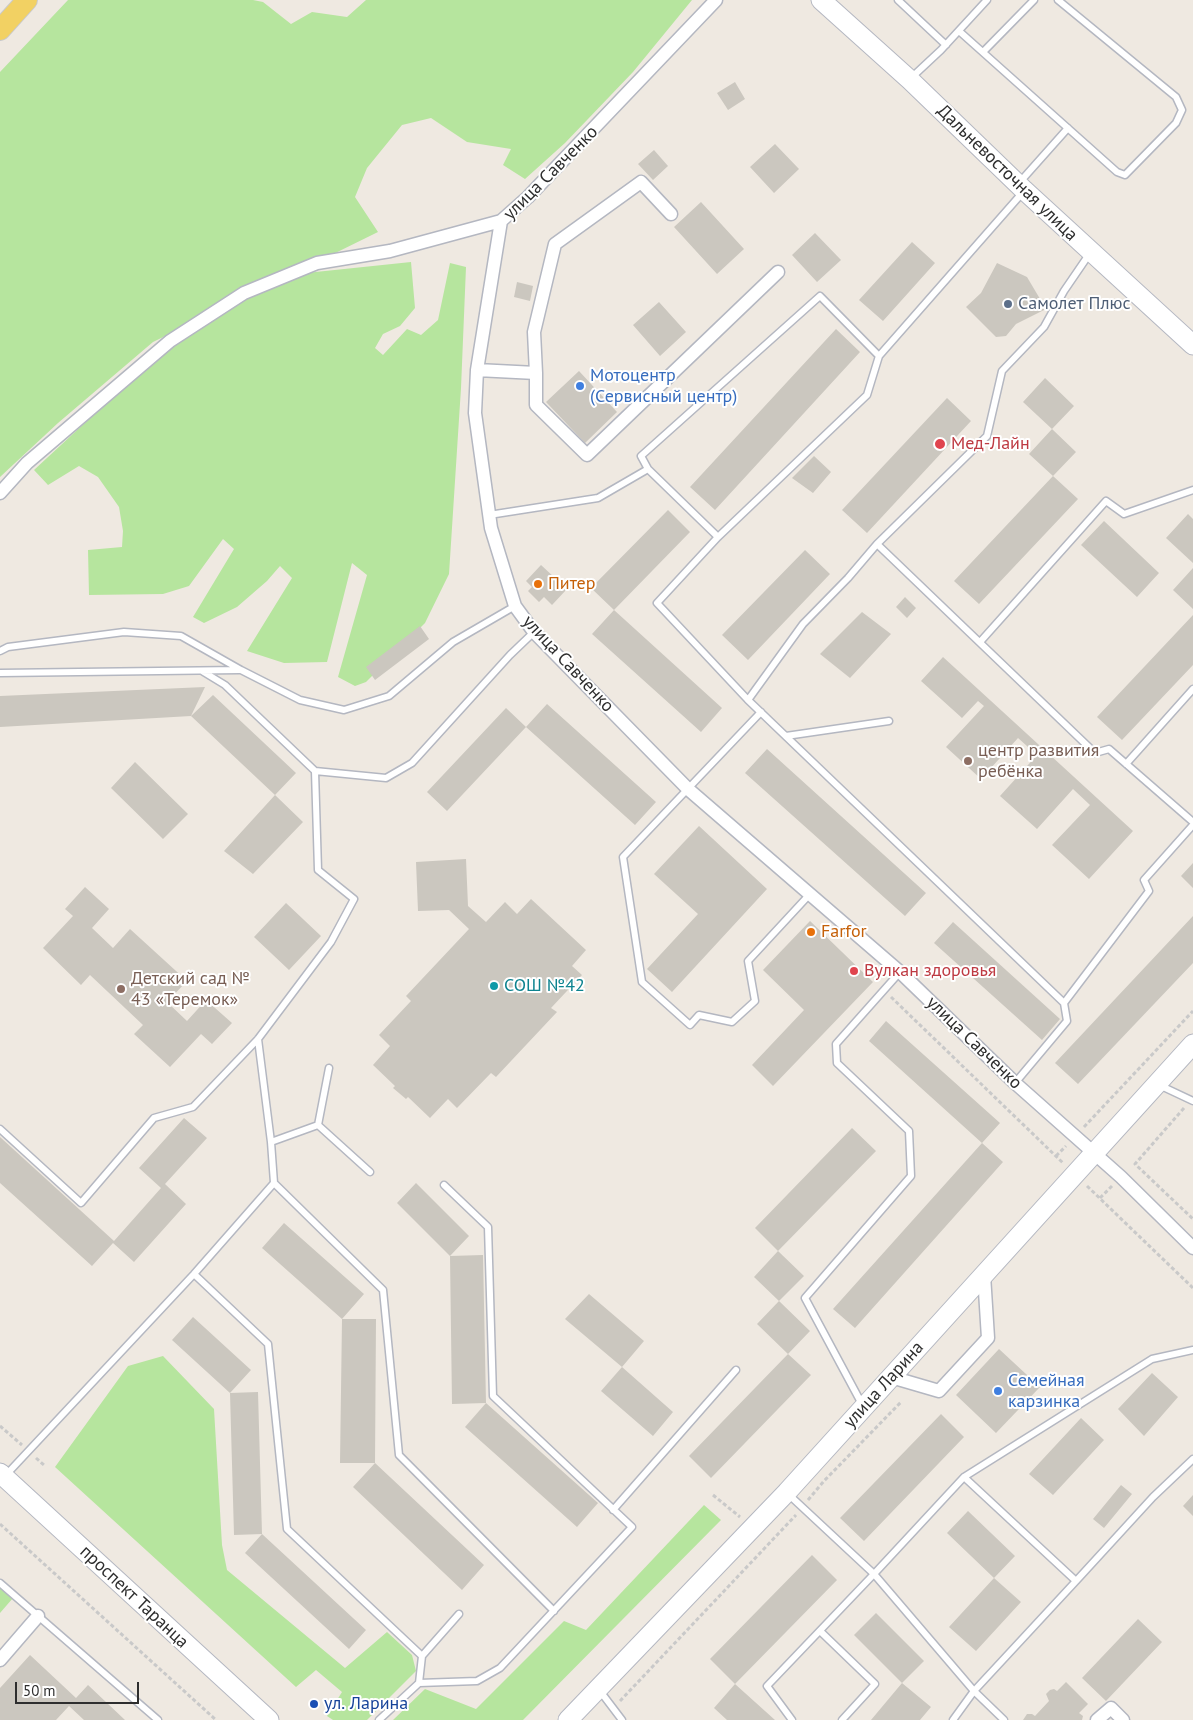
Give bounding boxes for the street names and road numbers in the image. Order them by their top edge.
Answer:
street label: Дальневосточная улица [932,100,1082,246]
street label: улица Савченко [499,121,603,225]
street label: улица Савченко [518,611,618,717]
street label: улица Савченко [922,992,1026,1094]
street label: улица Ларина [840,1337,928,1433]
street label: проспект Таранца [75,1541,193,1653]

